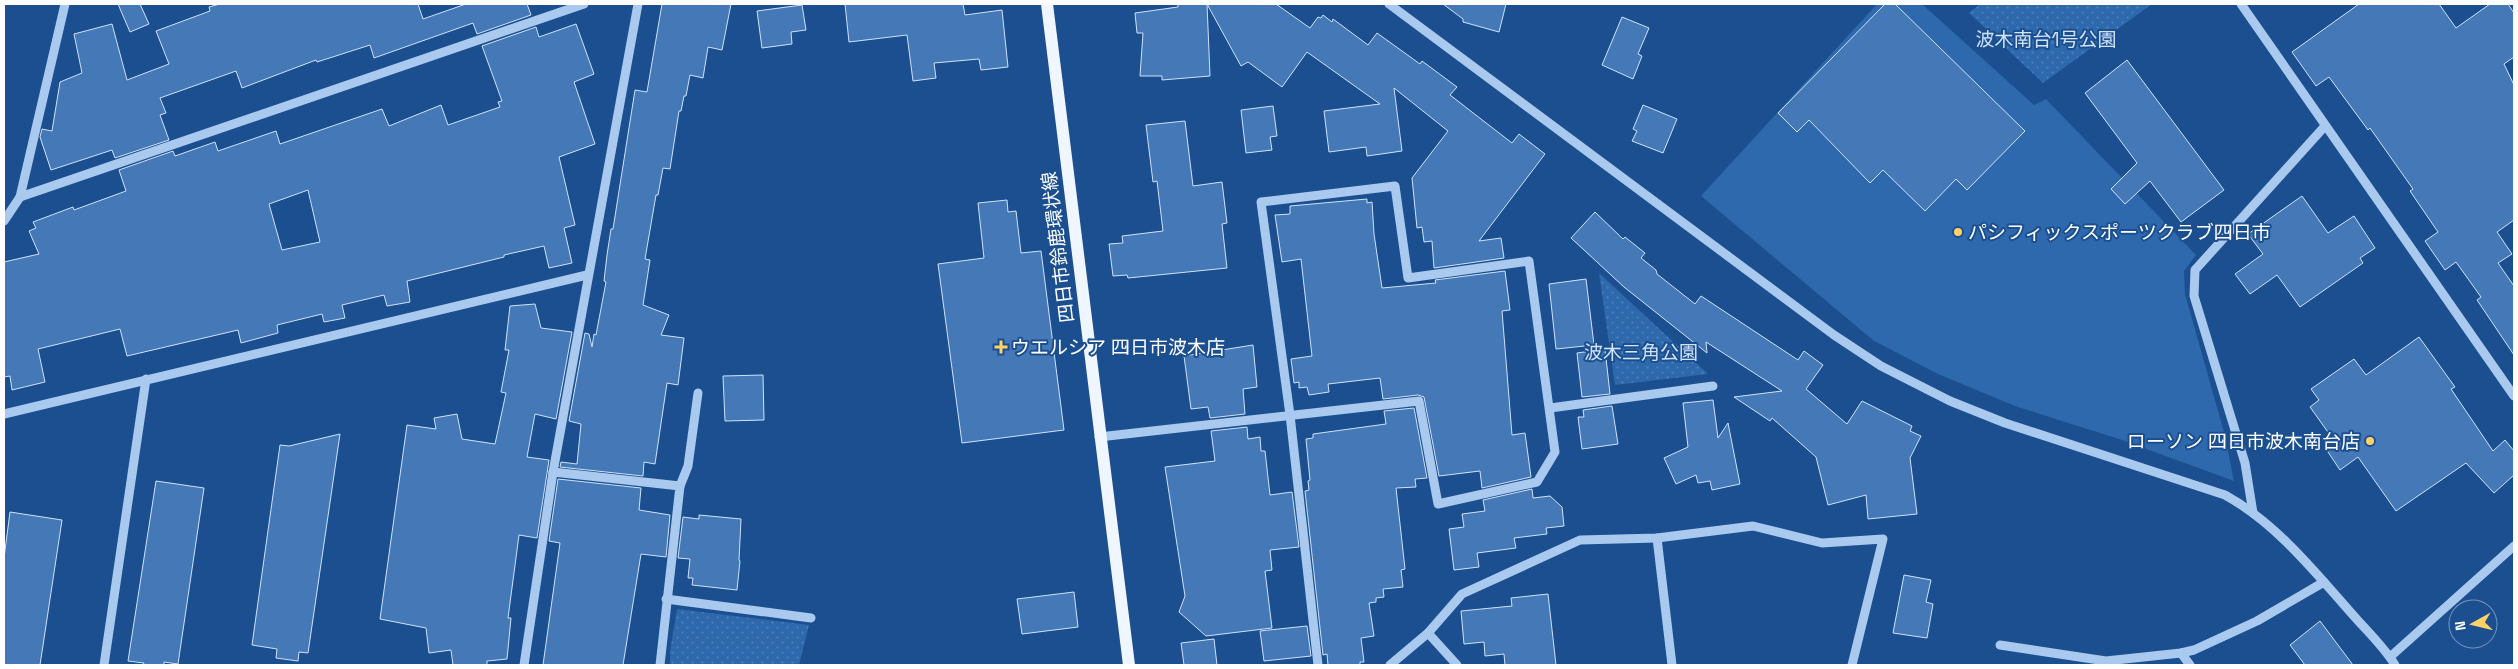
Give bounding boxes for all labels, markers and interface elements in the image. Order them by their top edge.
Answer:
park label: 波木南台1号公園 [1976,27,2116,52]
street label: 四日市鈴鹿環状線 [1036,170,1080,324]
place label: パシフィックスポーツクラブ四日市 [1968,220,2271,245]
marker: パシフィックスポーツクラブ四日市 [1952,226,1964,238]
place label: ウエルシア 四日市波木店 [1011,335,1225,360]
park label: 波木三角公園 [1584,340,1698,365]
marker: ウエルシア 四日市波木店 [995,341,1007,353]
place label: ローソン 四日市波木南台店 [2127,429,2360,454]
marker: ローソン 四日市波木南台店 [2364,435,2376,447]
north arrow [2448,599,2498,649]
text: N [2451,620,2470,632]

